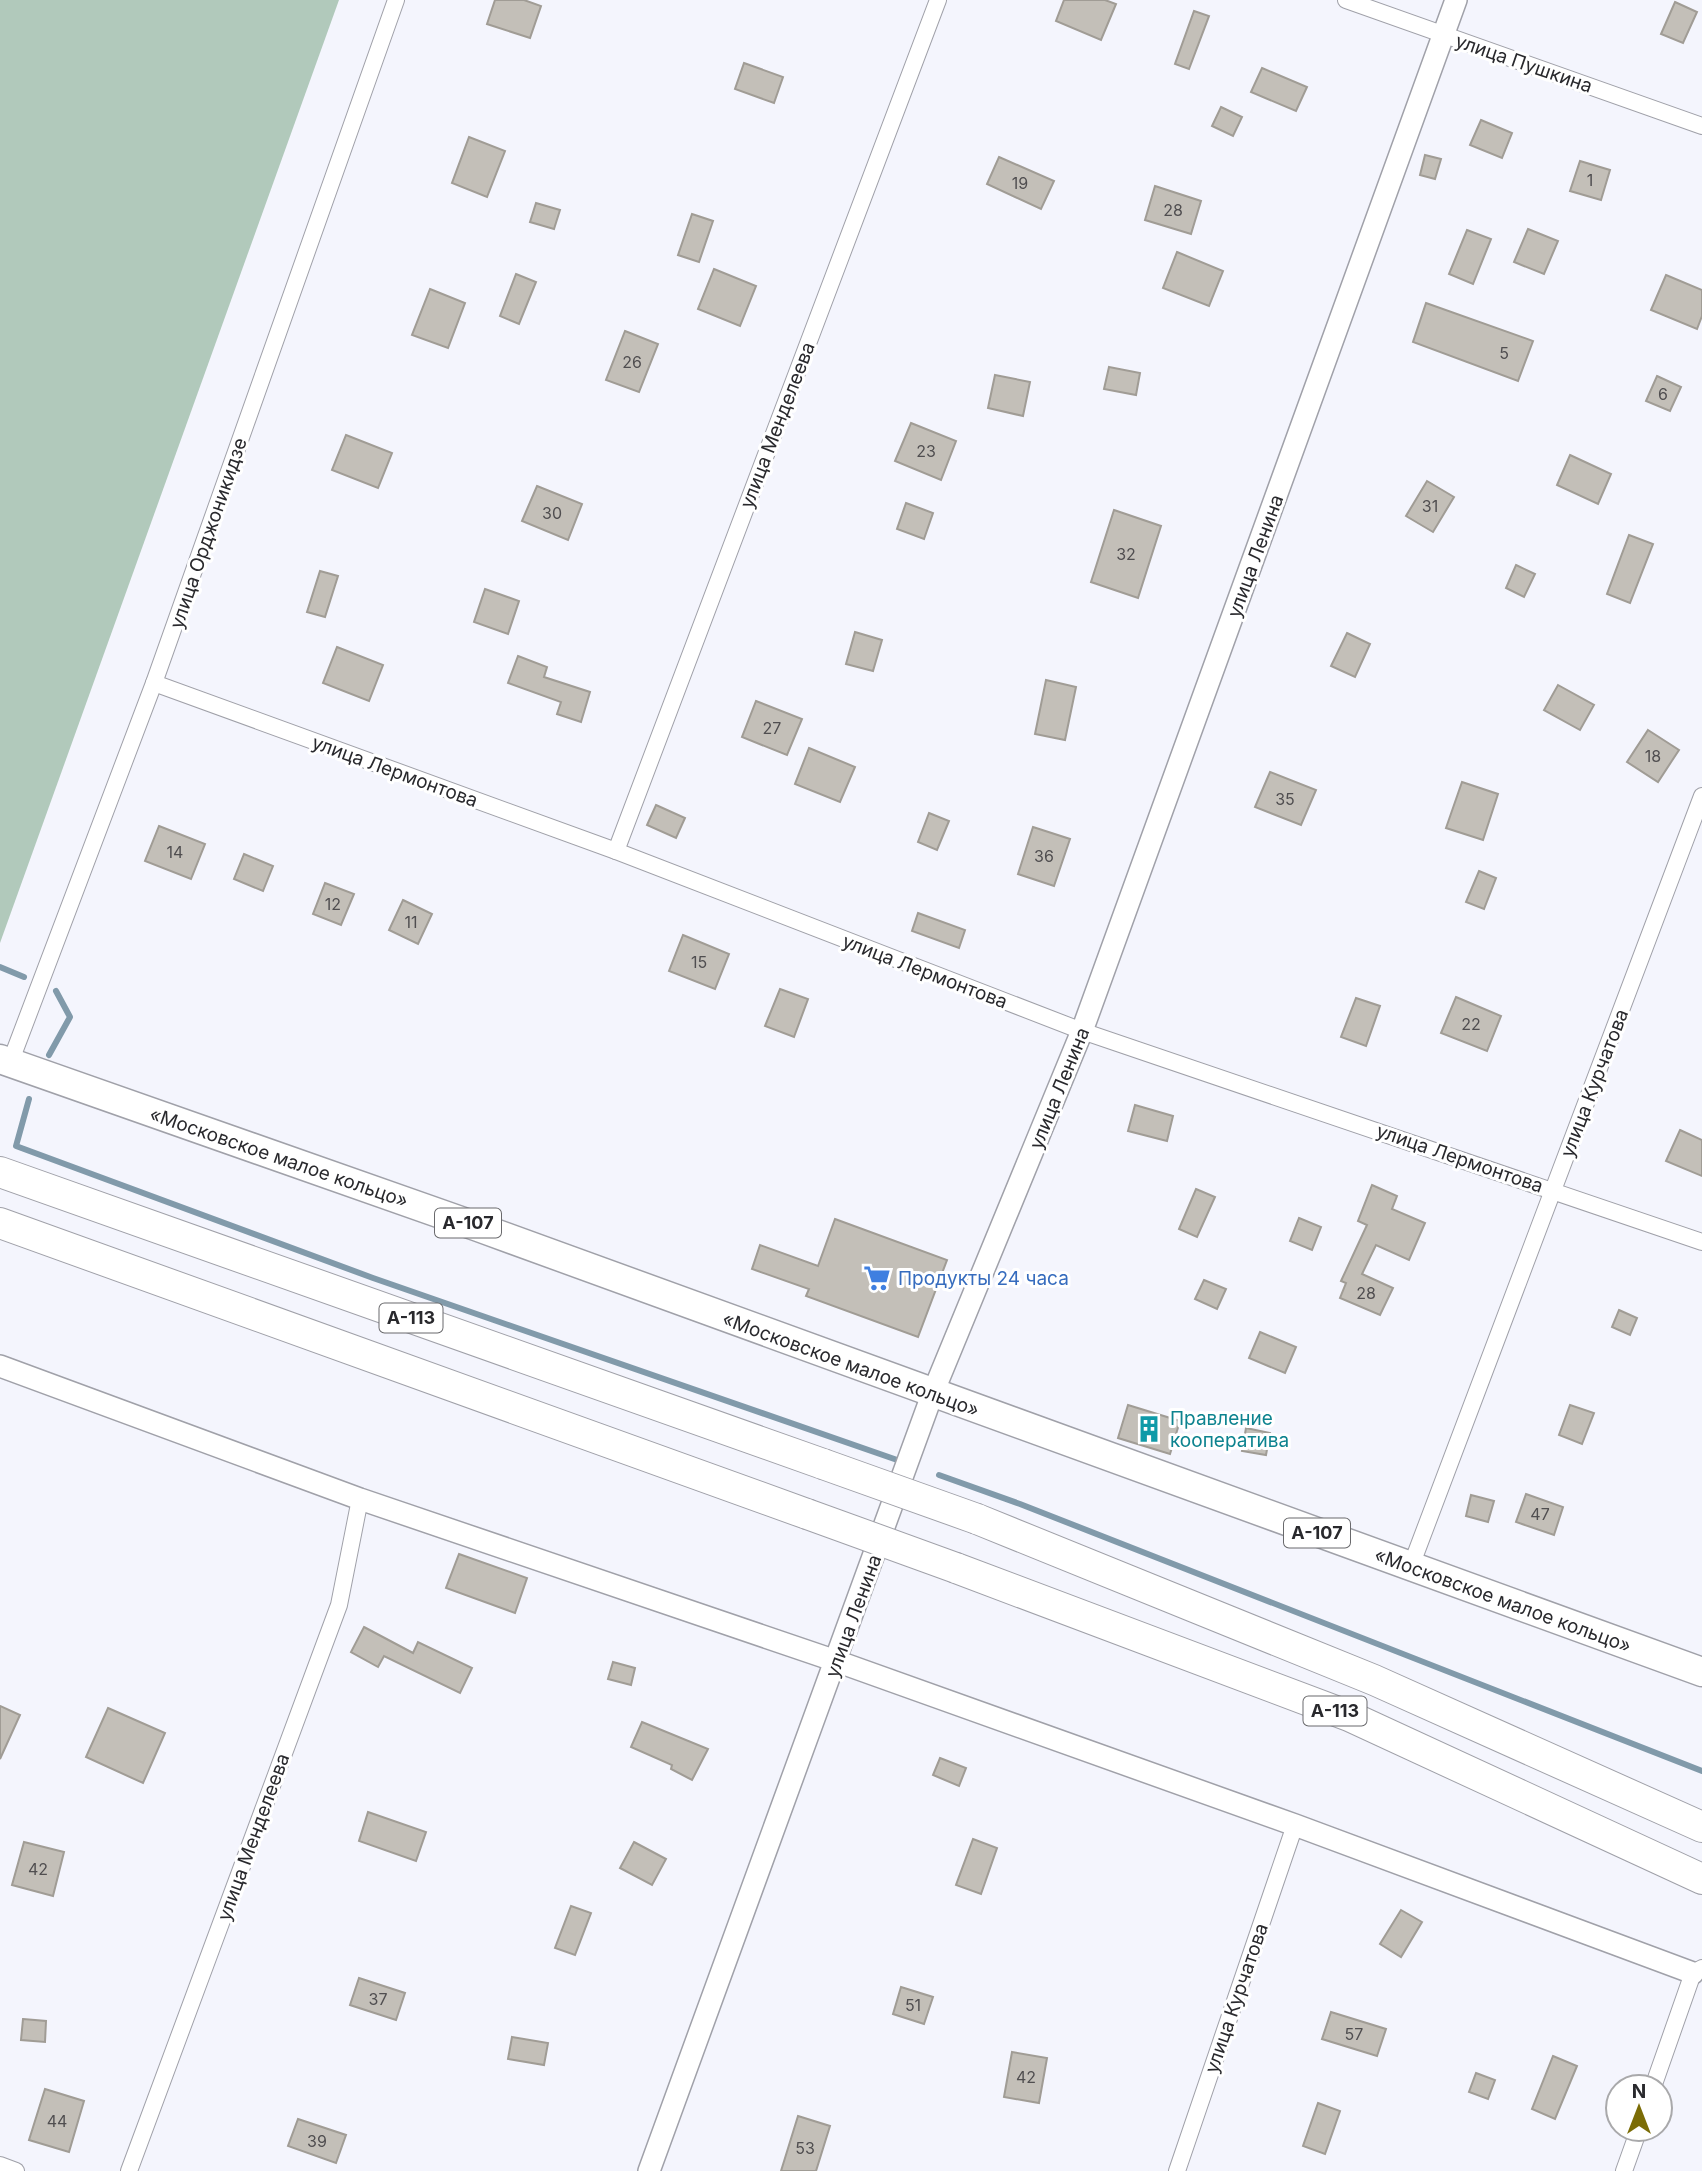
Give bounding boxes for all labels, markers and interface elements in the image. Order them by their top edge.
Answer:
street label: улица Пушкина [1452,29,1595,98]
house number: 1 [1587,170,1593,190]
house number: 19 [1012,173,1028,193]
house number: 28 [1163,200,1183,220]
street label: улица Менделеева [735,339,820,512]
house number: 5 [1499,343,1509,363]
house number: 26 [622,352,642,372]
house number: 6 [1658,384,1668,404]
street label: улица Орджоникидзе [165,435,252,632]
house number: 23 [916,441,936,461]
street label: улица Ленина [1223,492,1288,621]
house number: 31 [1422,496,1438,516]
house number: 30 [542,503,562,523]
house number: 32 [1116,544,1136,564]
house number: 27 [763,718,781,738]
street label: улица Лермонтова [309,731,481,812]
house number: 18 [1645,746,1661,766]
house number: 35 [1275,789,1295,809]
house number: 14 [167,842,183,862]
house number: 36 [1034,846,1054,866]
house number: 12 [325,894,341,914]
house number: 11 [404,912,418,932]
street label: улица Лермонтова [839,929,1011,1014]
house number: 15 [691,952,707,972]
street label: улица Курчатова [1556,1006,1633,1161]
house number: 22 [1461,1014,1481,1034]
street label: улица Ленина [1025,1024,1094,1152]
street label: «Московское малое кольцо» [147,1102,411,1213]
street label: улица Лермонтова [1373,1119,1546,1198]
road number: А-107 [435,1208,501,1238]
supermarket icon: Продукты 24 часа [862,1263,892,1293]
place label: Продукты 24 часа [898,1267,1069,1290]
house number: 28 [1356,1283,1376,1303]
road number: А-113 [380,1303,442,1332]
street label: «Московское малое кольцо» [719,1307,982,1422]
place label: Правление кооператива [1170,1407,1289,1452]
building icon: Правление кооператива [1134,1414,1164,1444]
house number: 47 [1530,1504,1550,1524]
road number: А-107 [1284,1518,1350,1548]
street label: «Московское малое кольцо» [1371,1543,1634,1658]
street label: улица Ленина [821,1552,886,1681]
road number: А-113 [1304,1696,1366,1726]
street label: улица Менделеева [213,1750,294,1924]
house number: 42 [28,1859,48,1879]
street label: улица Курчатова [1200,1920,1273,2076]
house number: 37 [369,1989,387,2009]
house number: 51 [905,1995,921,2015]
house number: 57 [1345,2024,1363,2044]
house number: 42 [1016,2067,1036,2087]
north arrow [1604,2073,1674,2143]
text: N [1632,2080,1646,2103]
house number: 44 [47,2111,67,2131]
house number: 39 [307,2131,327,2151]
house number: 53 [795,2138,815,2158]

